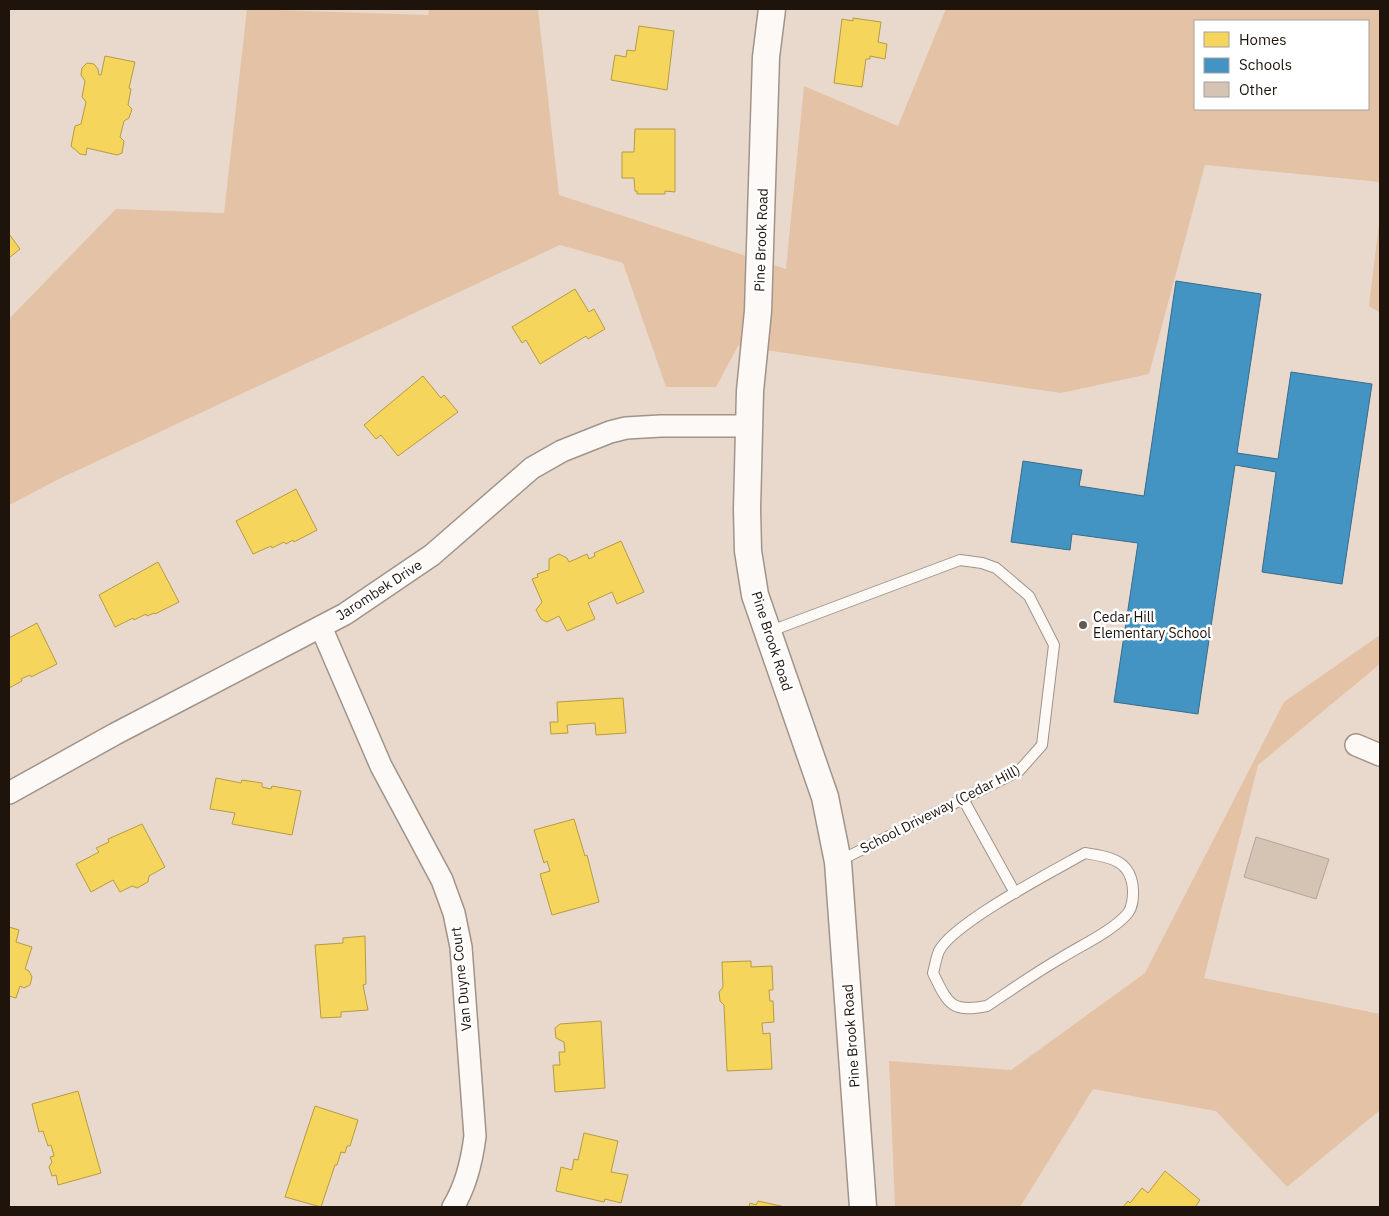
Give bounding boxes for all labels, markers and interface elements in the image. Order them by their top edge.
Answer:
legend [1194,20,1369,110]
text: Homes [1239,30,1287,49]
text: Schools [1239,55,1292,74]
text: Other [1239,80,1278,99]
street label: Pine Brook Road [750,188,772,292]
street label: Jarombek Drive [333,555,426,624]
street label: Pine Brook Road [747,589,797,693]
place label: Cedar Hill Elementary School [1093,608,1211,642]
marker: Cedar Hill Elementary School [1077,619,1089,631]
street label: School Driveway (Cedar Hill) [857,761,1023,857]
street label: Van Duyne Court [447,926,475,1032]
street label: Pine Brook Road [838,984,864,1088]

